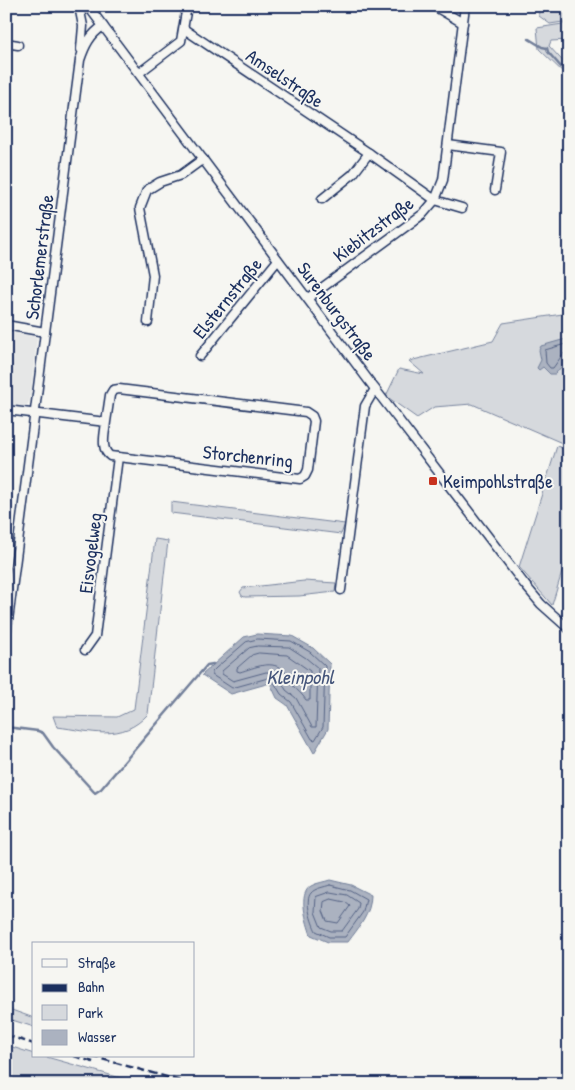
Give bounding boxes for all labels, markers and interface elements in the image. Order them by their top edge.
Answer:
street label: Amselstraße [241,43,329,114]
street label: Kiebitzstraße [327,190,419,268]
street label: Schorlemerstraße [18,193,60,321]
street label: Elsternstraße [186,252,268,344]
street label: Surenburgstraße [291,256,383,366]
street label: Storchenring [202,438,294,474]
place label: Keimpohlstraße [443,468,553,494]
marker: Keimpohlstraße [427,475,439,487]
street label: Eisvogelweg [72,511,108,595]
water label: Kleinpohl [266,663,335,691]
legend [32,942,195,1058]
text: Straße [78,952,116,973]
text: Bahn [78,976,105,997]
text: Park [78,1002,103,1023]
text: Wasser [78,1026,117,1047]

